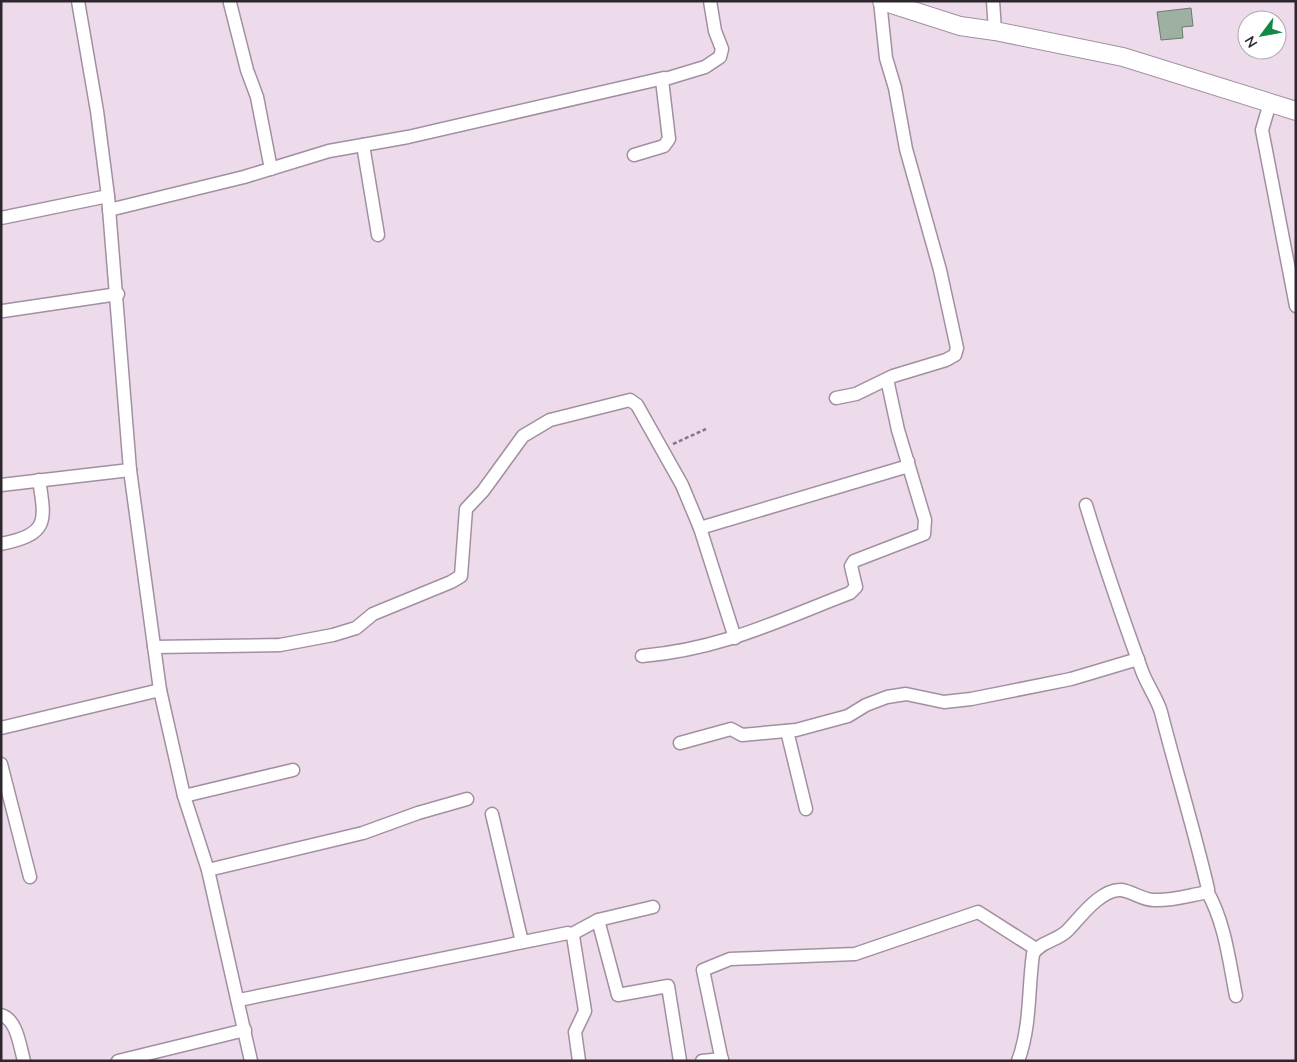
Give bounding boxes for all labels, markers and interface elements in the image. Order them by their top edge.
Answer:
north arrow [1237,10,1287,60]
text: N [1241,33,1261,51]

